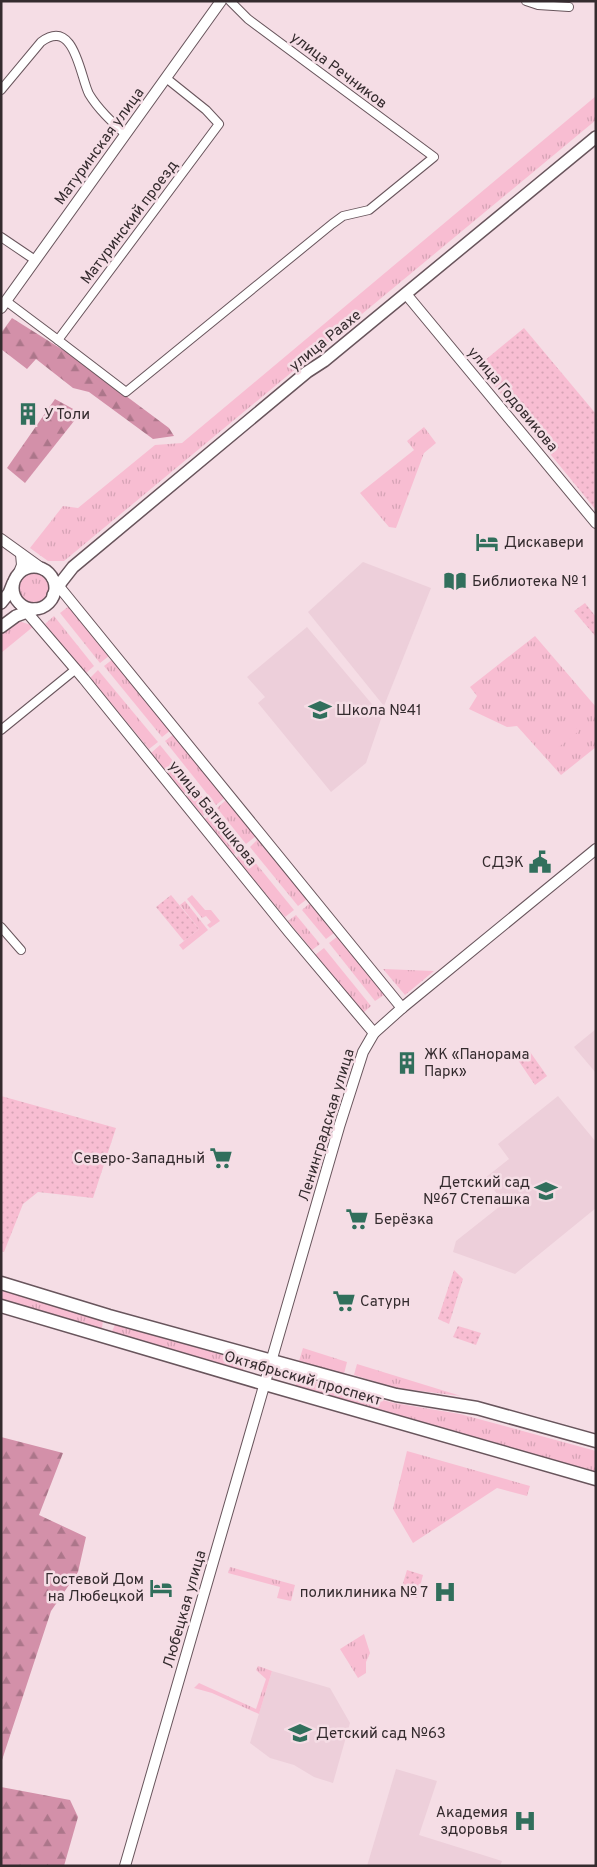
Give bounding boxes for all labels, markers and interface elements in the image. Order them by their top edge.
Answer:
street label: улица Речников [286,29,390,114]
street label: Матуринская улица [51,85,149,209]
street label: Матуринский проезд [77,157,183,289]
street label: улица Раахе [286,306,366,376]
street label: улица Годовикова [462,344,561,456]
building icon: У Толи [15,401,41,427]
place label: У Толи [44,406,90,425]
hotel icon: Дискавери [474,529,500,555]
place label: Дискавери [504,534,584,553]
library icon: Библиотека № 1 [442,568,468,594]
place label: Библиотека № 1 [472,573,587,592]
school or university icon: Школа №41 [307,697,333,723]
place label: Школа №41 [336,702,422,721]
street label: улица Батюшкова [164,758,260,870]
public building icon: СДЭК [527,849,553,875]
place label: СДЭК [482,854,524,873]
place label: ЖК «Панорама Парк» [424,1046,529,1082]
street label: Ленинградская улица [295,1047,360,1204]
building icon: ЖК «Панорама Парк» [394,1050,420,1076]
supermarket icon: Северо-Западный [208,1145,234,1171]
place label: Северо-Западный [74,1150,205,1169]
place label: Детский сад №67 Степашка [423,1174,530,1210]
school or university icon: Детский сад №67 Степашка [533,1178,559,1204]
supermarket icon: Берёзка [344,1206,370,1232]
place label: Берёзка [374,1211,433,1230]
supermarket icon: Сатурн [331,1288,357,1314]
place label: Сатурн [360,1293,410,1312]
street label: Октябрьский проспект [222,1348,384,1411]
street label: Любецкая улица [160,1548,211,1671]
place label: Гостевой Дом на Любецкой [45,1571,144,1607]
hotel icon: Гостевой Дом на Любецкой [148,1575,174,1601]
hospital icon: поликлиника № 7 [432,1579,458,1605]
place label: поликлиника № 7 [300,1584,428,1603]
school or university icon: Детский сад №63 [287,1720,313,1746]
place label: Детский сад №63 [316,1725,446,1744]
place label: Академия здоровья [436,1804,508,1840]
hospital icon: Академия здоровья [512,1808,538,1834]

